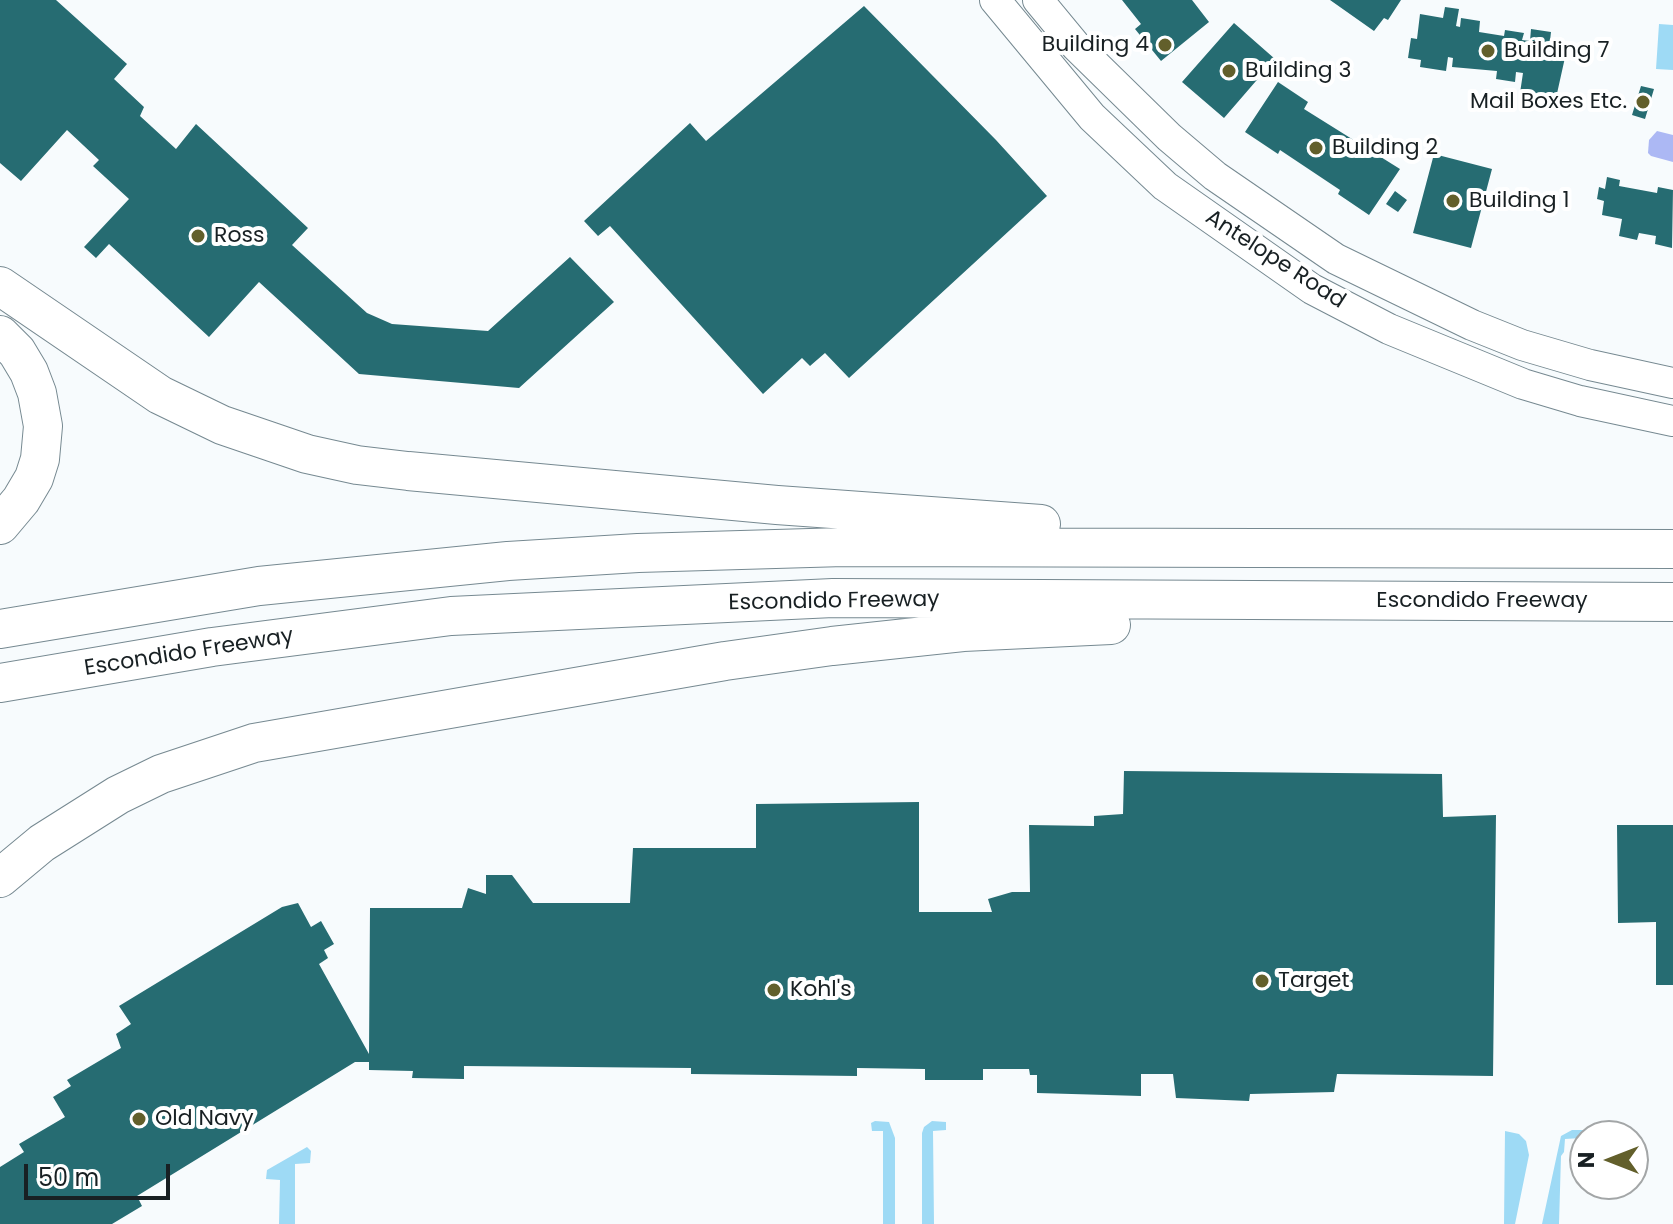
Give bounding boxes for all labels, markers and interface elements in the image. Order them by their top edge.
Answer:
place label: Building 4 [1042,32,1149,58]
marker: Building 4 [1156,36,1174,54]
place label: Building 7 [1504,38,1610,64]
marker: Building 7 [1479,42,1497,60]
place label: Building 3 [1245,58,1351,84]
marker: Building 3 [1220,62,1238,80]
place label: Mail Boxes Etc. [1470,89,1627,115]
marker: Mail Boxes Etc. [1634,93,1652,111]
place label: Building 2 [1332,135,1438,161]
marker: Building 2 [1307,139,1325,157]
place label: Building 1 [1469,188,1570,214]
marker: Building 1 [1444,192,1462,210]
street label: Antelope Road [1200,205,1350,315]
place label: Ross [214,223,264,249]
marker: Ross [189,227,207,245]
street label: Escondido Freeway [728,587,940,617]
street label: Escondido Freeway [1376,588,1588,614]
street label: Escondido Freeway [83,623,295,683]
place label: Target [1278,968,1349,994]
marker: Target [1253,972,1271,990]
place label: Kohl's [790,977,852,1003]
marker: Kohl's [765,981,783,999]
place label: Old Navy [155,1106,254,1132]
marker: Old Navy [130,1110,148,1128]
north arrow [1569,1120,1649,1200]
scale bar [28,1148,174,1198]
text: N [1571,1152,1602,1168]
text: 50 m [38,1161,99,1194]

